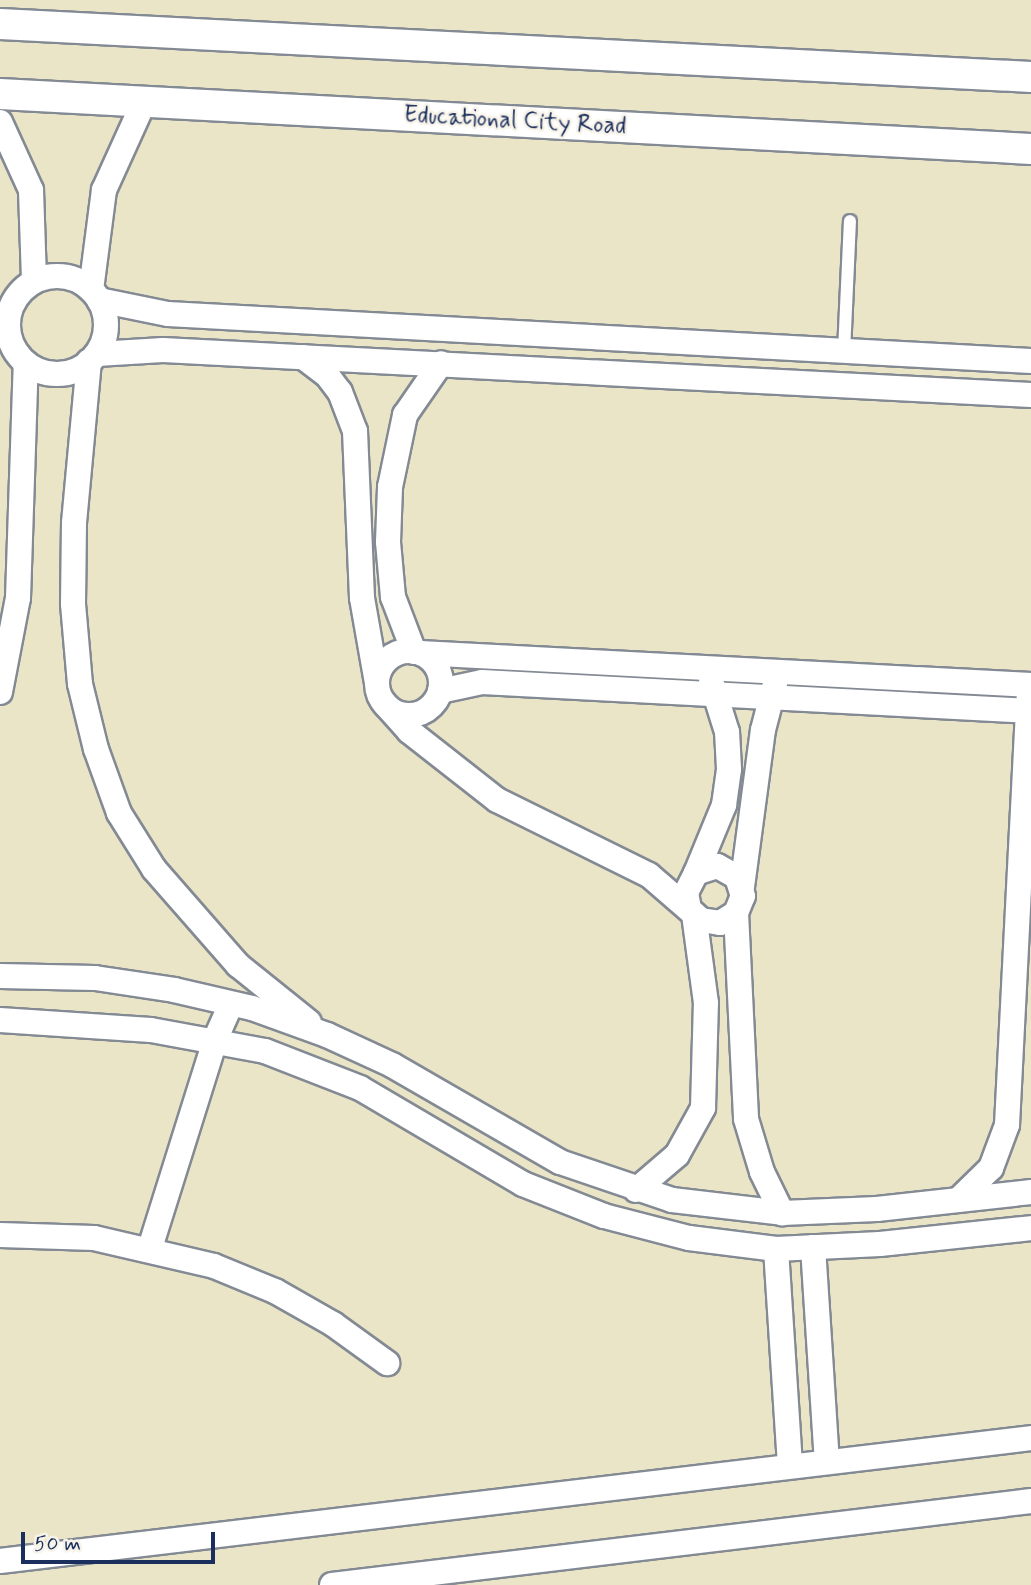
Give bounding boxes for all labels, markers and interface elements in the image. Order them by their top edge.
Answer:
street label: Educational City Road [406,101,624,141]
scale bar [24,1518,219,1562]
text: 50 m [34,1530,81,1558]

